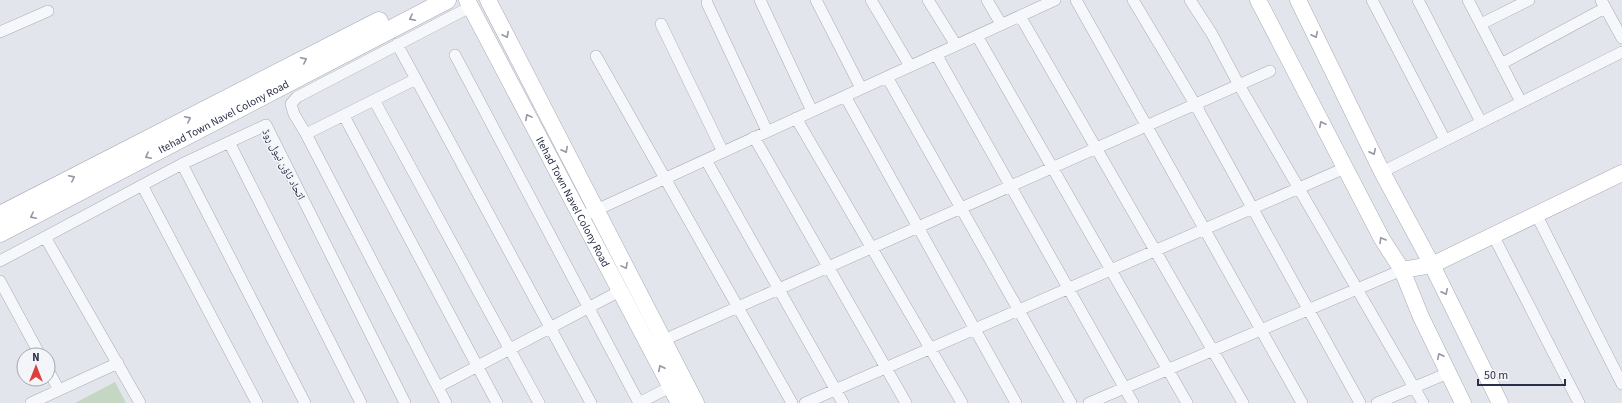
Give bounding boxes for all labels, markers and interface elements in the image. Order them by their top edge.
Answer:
one-way arrow [409,13,416,21]
one-way arrow [501,30,509,38]
one-way arrow [1311,31,1318,38]
one-way arrow [300,57,307,64]
street label: Itehad Town Navel Colony Road [156,77,292,157]
one-way arrow [526,114,533,121]
one-way arrow [184,116,191,124]
one-way arrow [1319,121,1327,129]
street label: اتحاد ٹاؤن نیول روڈ [259,126,309,202]
street label: Itehad Town Navel Colony Road [532,134,613,270]
one-way arrow [561,146,568,153]
one-way arrow [1368,148,1375,155]
one-way arrow [145,151,152,158]
one-way arrow [68,175,75,183]
one-way arrow [29,211,37,218]
one-way arrow [1380,237,1387,244]
one-way arrow [620,261,628,269]
one-way arrow [1440,288,1448,295]
north arrow [16,347,56,387]
text: N [32,350,40,365]
one-way arrow [1437,352,1445,360]
scale bar [1478,361,1565,387]
one-way arrow [658,365,666,373]
text: 50 m [1484,367,1508,384]

